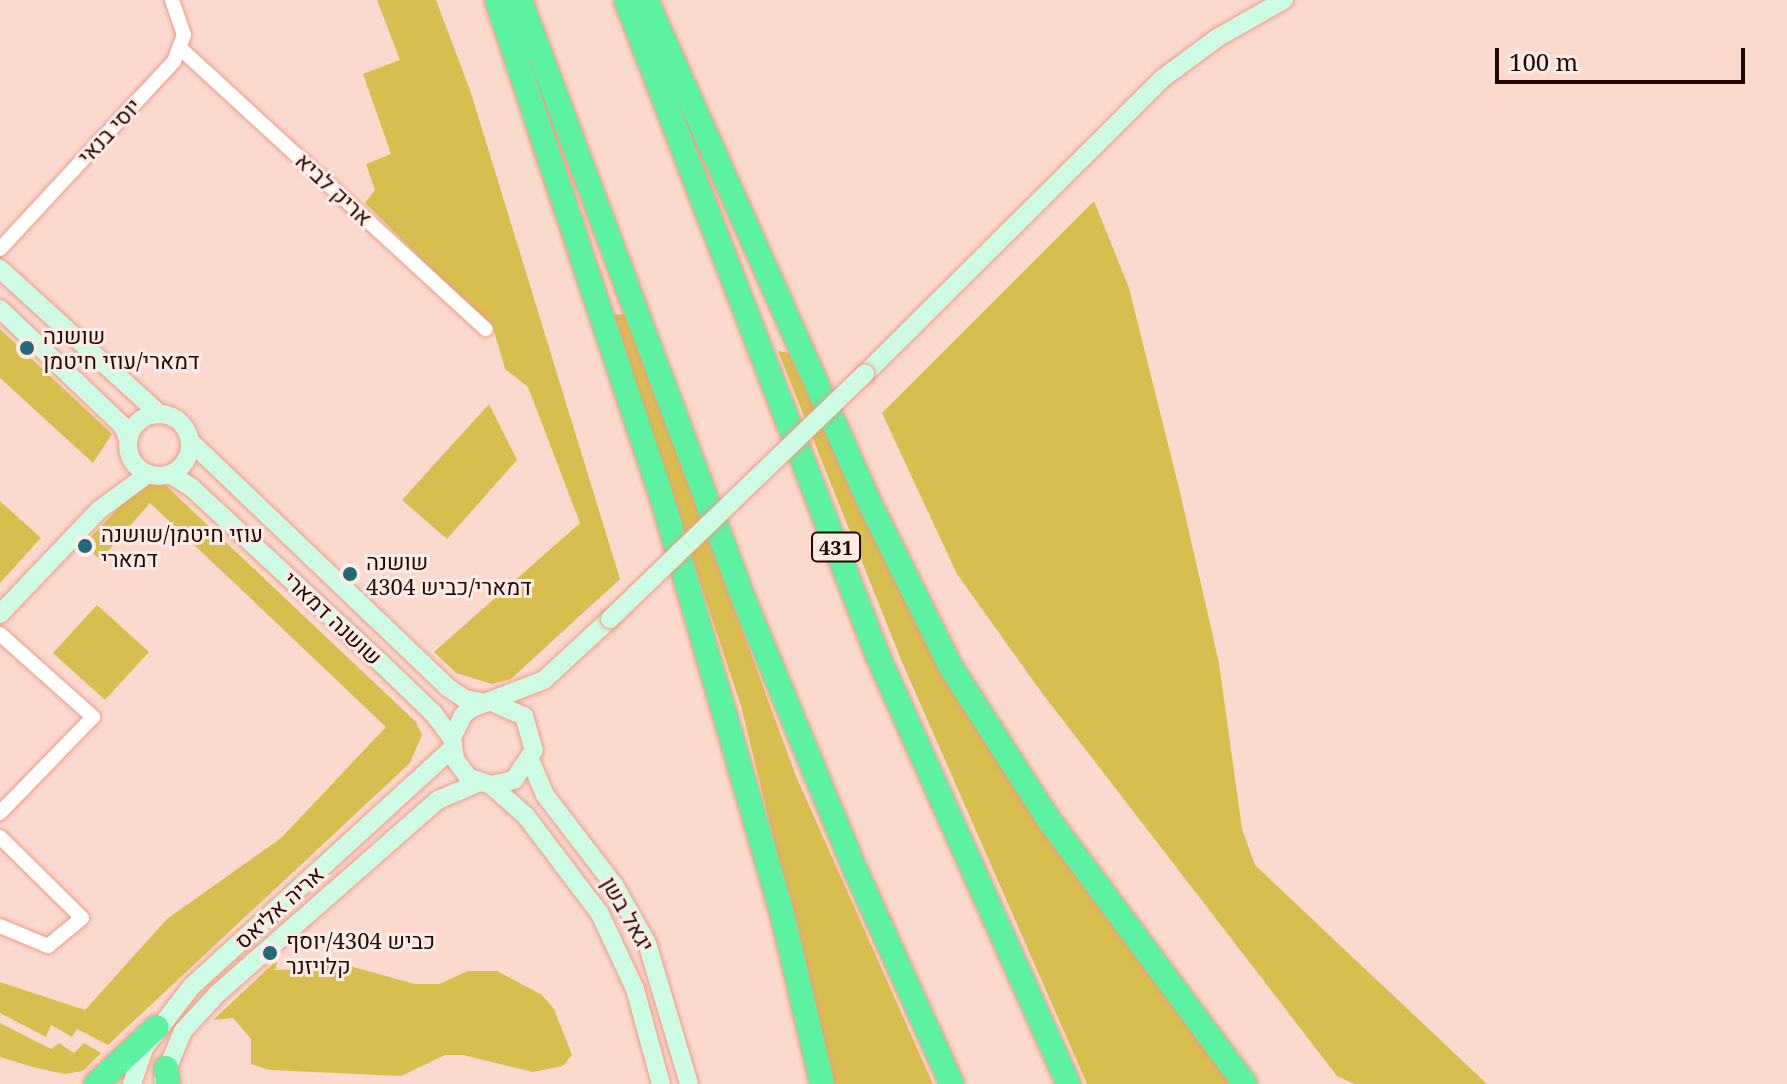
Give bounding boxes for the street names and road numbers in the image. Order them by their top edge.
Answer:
street label: יוסי בנאי [72,93,146,169]
street label: אריק לביא [290,147,378,231]
road number: 431 [810,531,862,563]
street label: שושנה דמארי [278,566,388,670]
street label: אריה אליאס [229,860,329,954]
street label: יגאל בשן [596,872,660,956]

